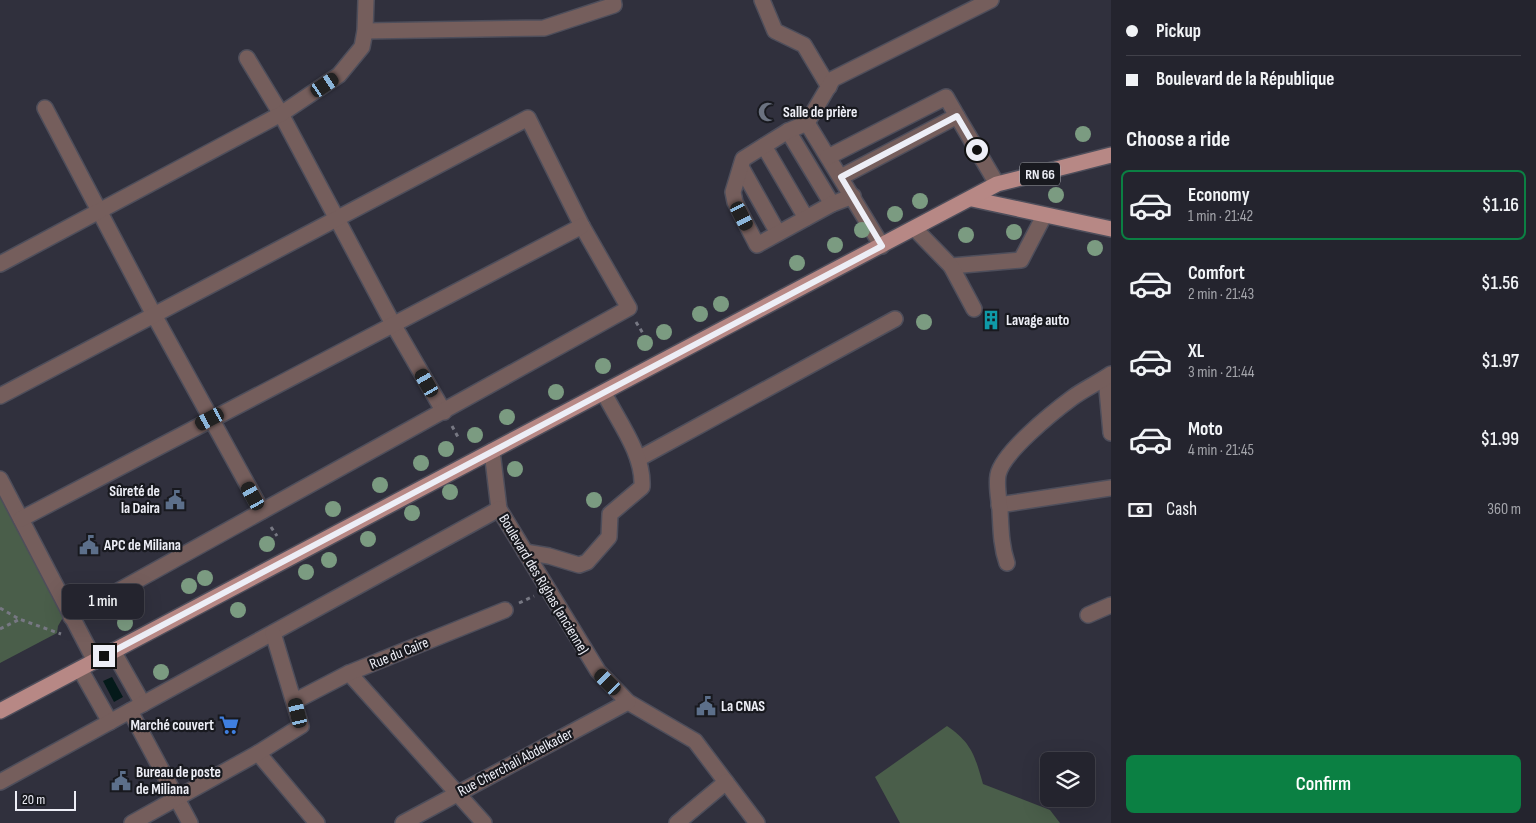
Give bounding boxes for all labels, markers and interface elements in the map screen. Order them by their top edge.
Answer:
text: Pickup [1156,20,1201,43]
text: Boulevard de la République [1156,68,1334,91]
car [308,70,341,100]
mosque icon: Salle de prière [757,101,779,123]
place label: Salle de prière [783,103,857,122]
text: Choose a ride [1126,126,1230,153]
route start [966,139,988,161]
road number: RN 66 [1020,162,1060,185]
icon: car [1128,183,1173,228]
text: Economy [1188,184,1250,207]
text: $1.16 [1482,194,1519,217]
car [728,199,755,233]
text: 1 min · 21:42 [1188,207,1253,226]
icon: car [1128,261,1173,306]
text: Comfort [1188,262,1245,285]
text: $1.56 [1481,272,1519,295]
text: 2 min · 21:43 [1188,285,1254,304]
building icon: Lavage auto [980,309,1002,331]
place label: Lavage auto [1006,311,1069,330]
icon: car [1128,339,1173,384]
text: XL [1188,340,1204,363]
text: $1.97 [1481,350,1519,373]
text: 3 min · 21:44 [1188,363,1254,382]
car [413,366,440,400]
car [193,405,226,433]
icon: car [1128,417,1173,462]
text: Moto [1188,418,1223,441]
text: $1.99 [1481,428,1519,451]
text: 4 min · 21:45 [1188,441,1254,460]
car [239,479,266,513]
place label: Sûreté de la Daira [109,482,160,518]
public building icon: Sûreté de la Daira [164,489,186,511]
icon: cash [1126,496,1154,524]
text: Cash [1166,498,1197,521]
text: 360 m [1487,500,1521,519]
street label: Boulevard des Righas (ancienne) [494,511,593,658]
public building icon: APC de Miliana [78,534,100,556]
place label: APC de Miliana [103,536,181,555]
callout: 1 min [63,584,145,618]
text: 1 min [88,592,118,611]
street label: Rue du Caire [367,633,432,674]
route end [93,645,115,667]
car [592,666,623,698]
public building icon: La CNAS [695,695,717,717]
car [287,697,308,729]
place label: La CNAS [721,697,765,716]
supermarket icon: Marché couvert [218,714,240,736]
place label: Marché couvert [130,716,214,735]
street label: Rue Cherchali Abdelkader [454,724,577,801]
map controls [1040,752,1095,807]
button: layers [1040,752,1095,807]
button: Confirm [1126,755,1521,813]
place label: Bureau de poste de Miliana [136,763,221,799]
public building icon: Bureau de poste de Miliana [110,770,132,792]
scale bar [15,788,76,811]
text: 20 m [22,791,45,808]

